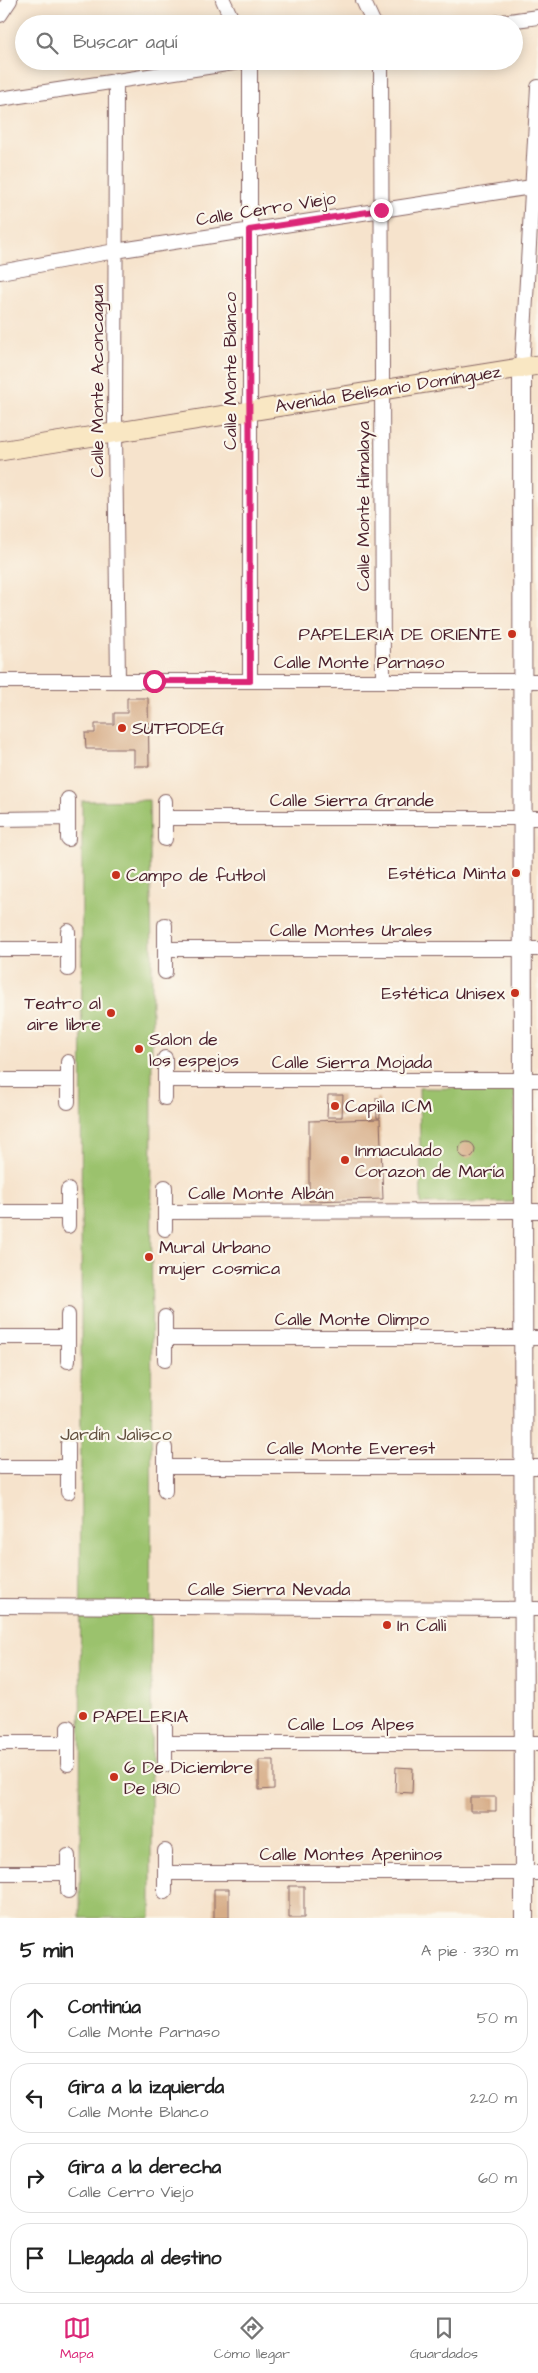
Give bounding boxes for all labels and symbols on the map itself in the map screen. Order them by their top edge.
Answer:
street label: Calle Cerro Viejo [194,186,338,232]
route end [370,199,393,222]
street label: Calle Monte Aconcagua [85,285,111,477]
street label: Calle Monte Blanco [218,292,243,450]
street label: Avenida Belisario Domínguez [273,359,503,420]
street label: Calle Monte Himalaya [351,421,377,591]
place label: PAPELERIA DE ORIENTE [298,622,502,647]
marker: PAPELERIA DE ORIENTE [506,628,518,640]
street label: Calle Monte Parnaso [274,650,444,675]
route start [143,670,166,693]
place label: SUTFODEG [132,716,225,741]
marker: SUTFODEG [116,722,128,734]
street label: Calle Sierra Grande [270,788,434,813]
place label: Estética Minta [388,861,506,886]
place label: Campo de futbol [126,863,266,888]
marker: Estética Minta [510,867,522,879]
marker: Campo de futbol [110,869,122,881]
street label: Calle Montes Urales [270,918,432,943]
place label: Estética Unisex [381,981,506,1006]
marker: Estética Unisex [509,987,521,999]
place label: Teatro al aire libre [24,991,101,1037]
marker: Teatro al aire libre [105,1007,117,1019]
place label: Salon de los espejos [149,1027,239,1073]
marker: Salon de los espejos [133,1043,145,1055]
street label: Calle Sierra Mojada [272,1050,432,1075]
place label: Capilla ICM [345,1094,432,1119]
marker: Capilla ICM [329,1100,341,1112]
place label: Inmaculado Corazon de María [355,1138,504,1184]
marker: Inmaculado Corazon de María [339,1154,351,1166]
street label: Calle Monte Albán [188,1181,334,1206]
place label: Mural Urbano mujer cosmica [159,1235,280,1281]
marker: Mural Urbano mujer cosmica [143,1251,155,1263]
street label: Calle Monte Olimpo [275,1307,429,1332]
park label: Jardín Jalisco [60,1422,172,1447]
street label: Calle Monte Everest [267,1436,436,1461]
street label: Calle Sierra Nevada [188,1577,350,1602]
place label: In Calli [397,1613,446,1638]
marker: In Calli [381,1619,393,1631]
place label: PAPELERIA [93,1704,189,1729]
marker: PAPELERIA [77,1710,89,1722]
street label: Calle Los Alpes [288,1712,414,1737]
place label: 6 De Diciembre De 1810 [124,1755,253,1801]
marker: 6 De Diciembre De 1810 [108,1771,120,1783]
street label: Calle Montes Apeninos [260,1842,442,1867]

